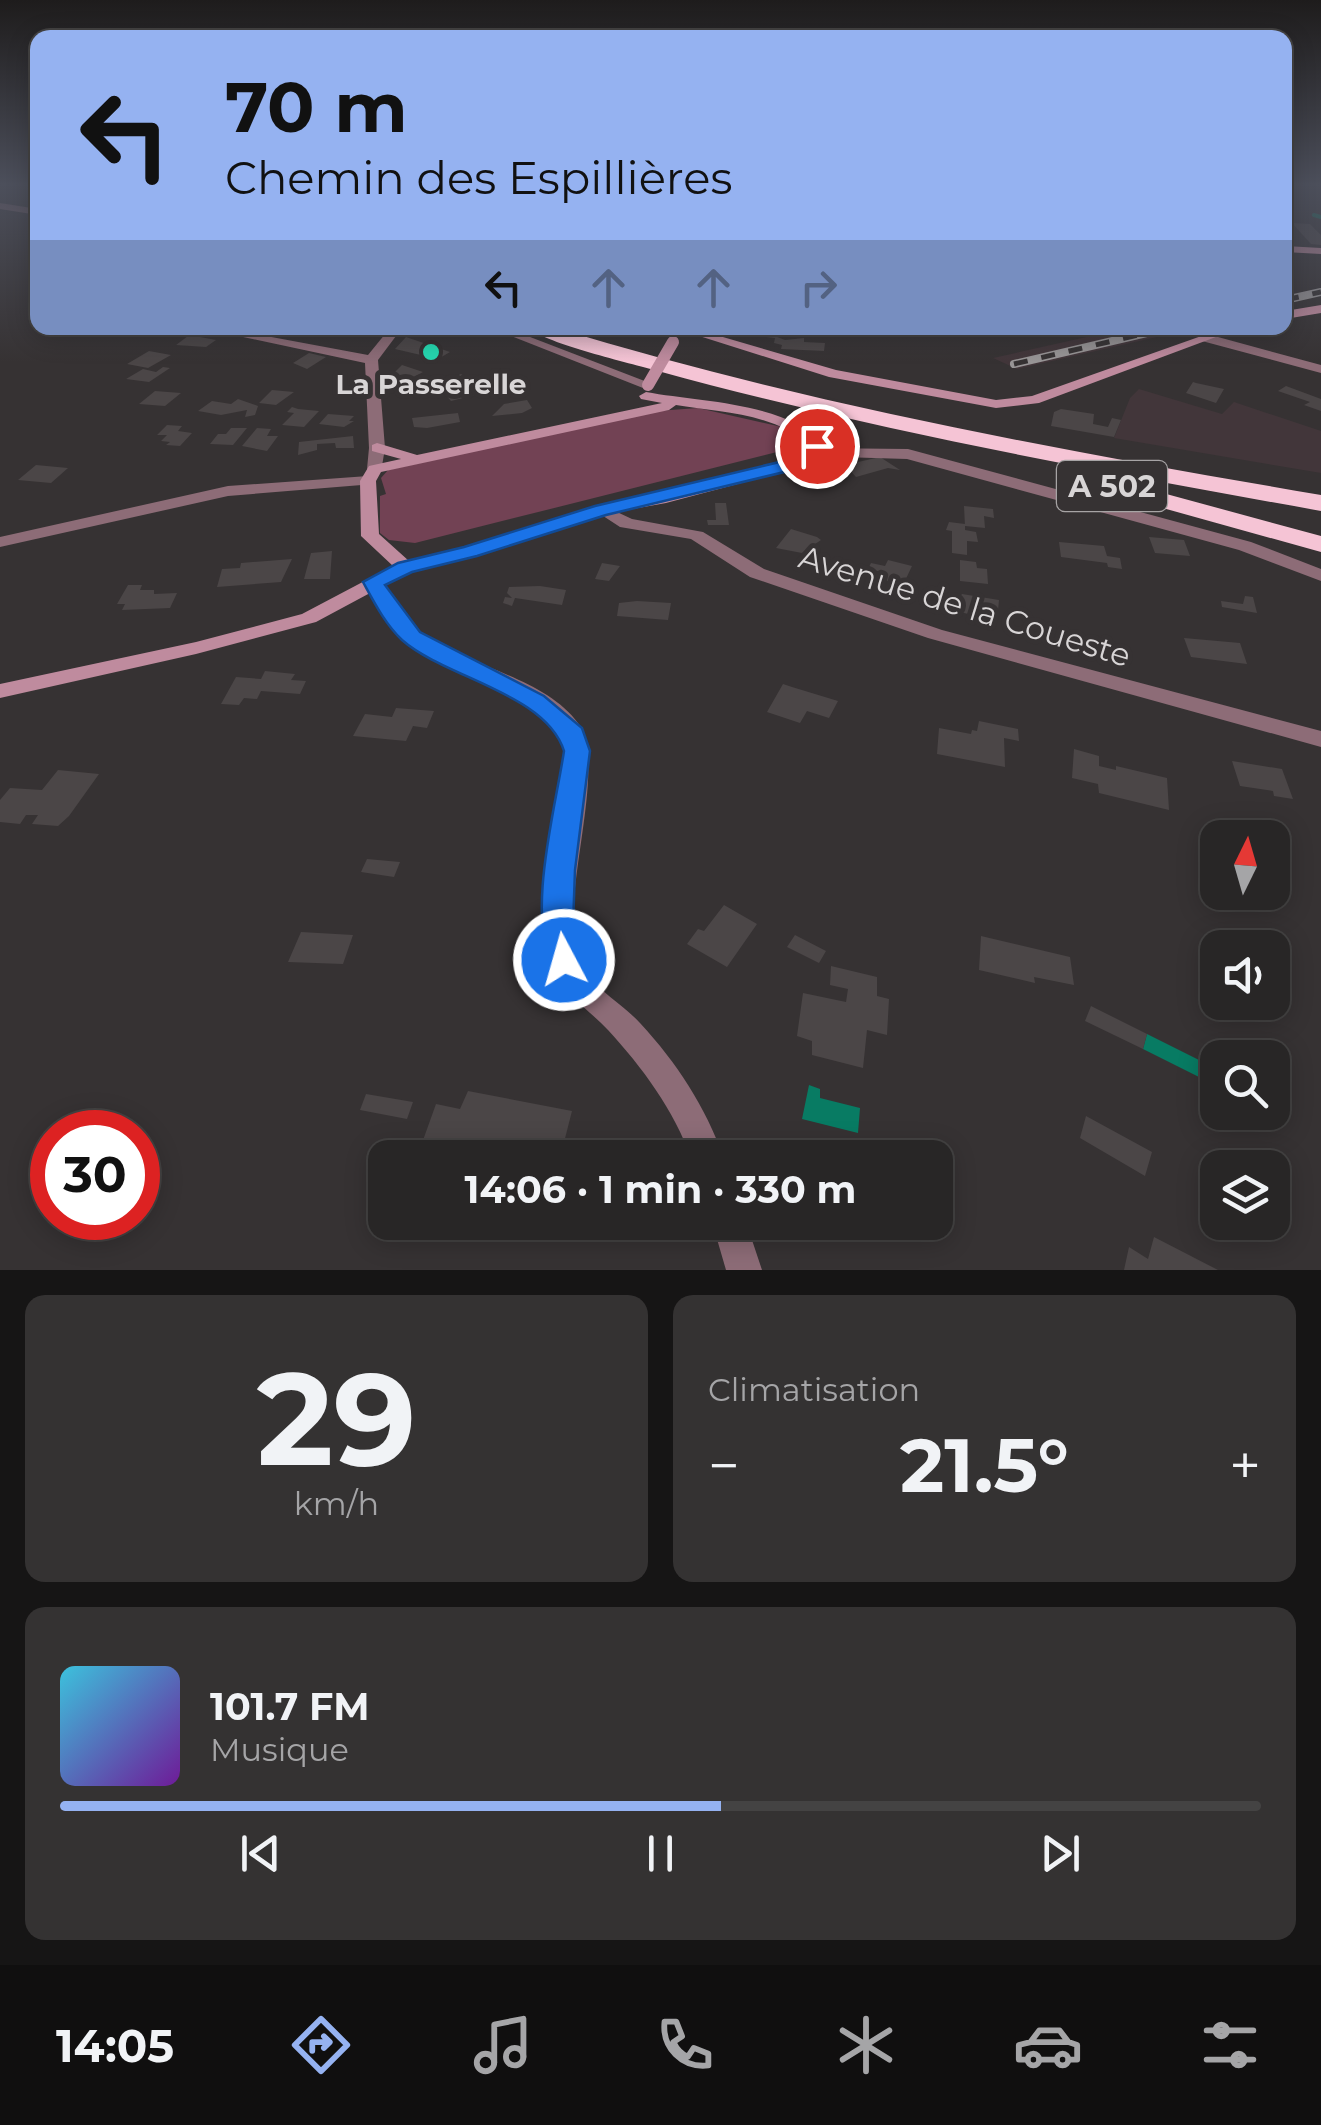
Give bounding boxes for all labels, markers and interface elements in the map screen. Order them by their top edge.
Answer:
text: 70 m [225,64,408,150]
icon: left [60,70,190,200]
text: Chemin des Espillières [225,150,732,205]
icon: left [476,260,531,315]
icon: ahead [581,260,636,315]
icon: ahead [686,260,741,315]
icon: right [791,260,846,315]
marker: La Passerelle [420,341,442,363]
place label: La Passerelle [336,367,527,401]
pin [775,404,860,489]
icon: arrive [790,419,845,474]
road number: A 502 [1057,461,1167,511]
street label: Avenue de la Coueste [795,537,1135,675]
north arrow [1200,820,1290,910]
map controls [1200,820,1290,1240]
position arrow [512,908,616,1012]
button: sound [1200,930,1290,1020]
button: search [1200,1040,1290,1130]
speed limit sign: 30 [30,1110,160,1240]
button: layers [1200,1150,1290,1240]
text: 14:06 · 1 min · 330 m [465,1166,856,1213]
text: 29 [257,1339,416,1498]
text: Climatisation [708,1370,920,1409]
text: 21.5° [900,1419,1069,1511]
text: − [708,1432,740,1499]
text: + [1229,1432,1261,1499]
text: km/h [294,1484,379,1523]
text: 101.7 FM [210,1683,370,1730]
text: Musique [210,1730,349,1769]
icon: previous [233,1826,288,1881]
icon: pause [633,1826,688,1881]
icon: next [1033,1826,1088,1881]
icon: directions [286,2010,356,2080]
icon: music [468,2010,538,2080]
icon: phone [650,2010,720,2080]
icon: climate [831,2010,901,2080]
icon: car [1013,2010,1083,2080]
icon: filters [1195,2010,1265,2080]
text: 14:05 [56,2018,174,2073]

